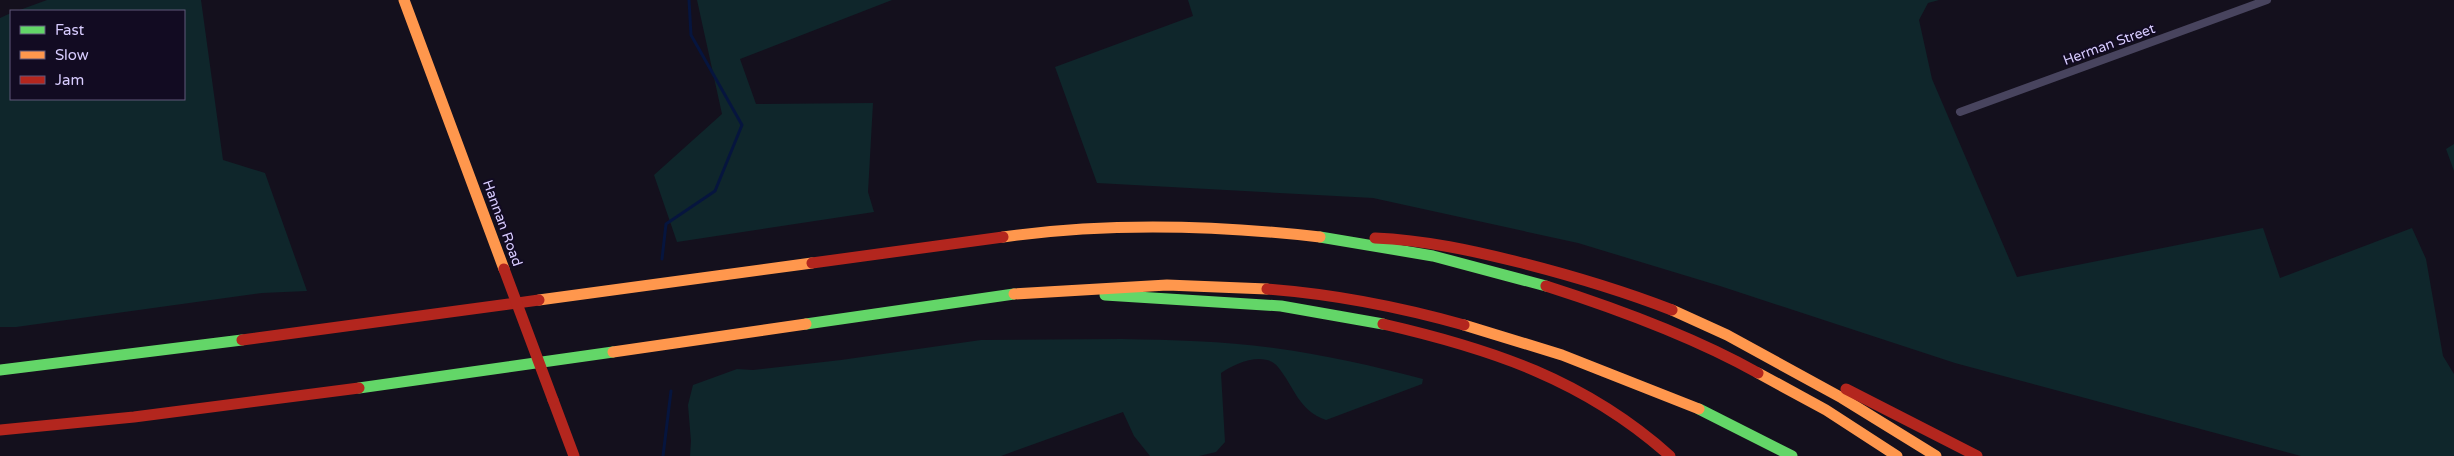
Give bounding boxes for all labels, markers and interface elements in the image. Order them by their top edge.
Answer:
legend [10,10,185,100]
street label: Herman Street [2061,20,2158,69]
text: Fast [55,21,85,39]
text: Slow [55,46,89,64]
text: Jam [55,71,84,89]
street label: Hannan Road [479,178,526,269]

